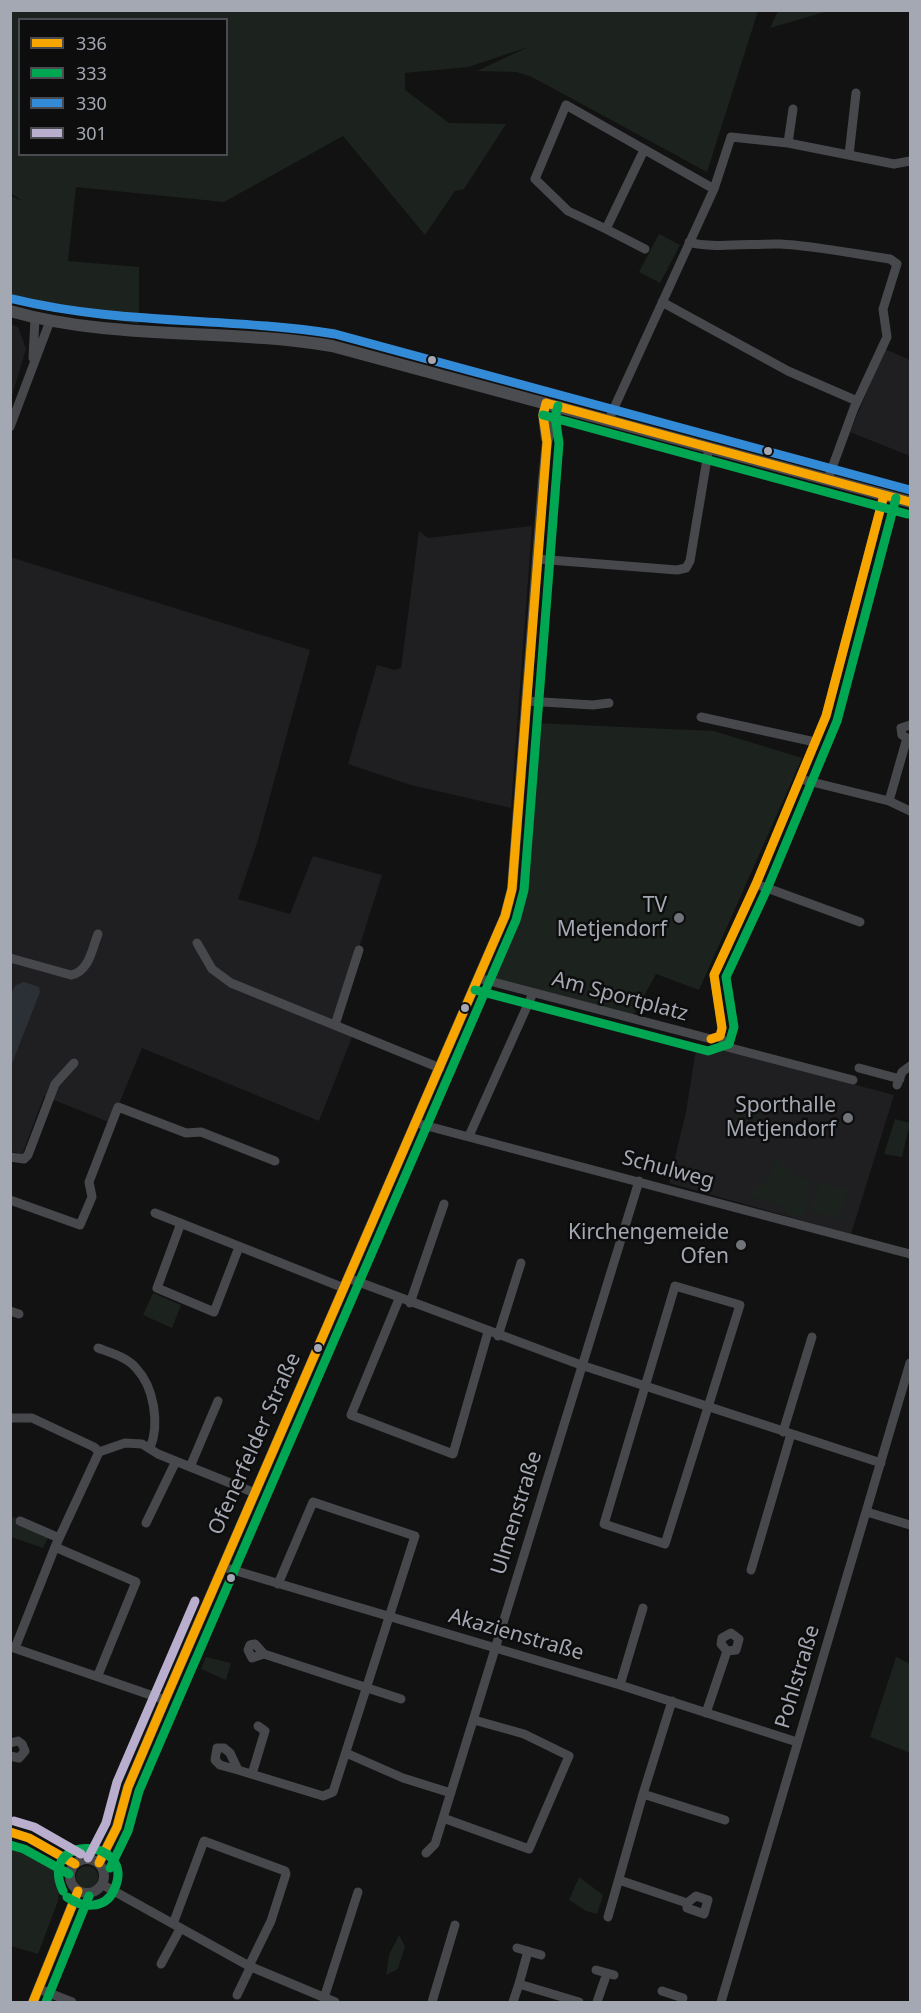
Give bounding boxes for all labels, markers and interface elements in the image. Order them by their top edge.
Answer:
legend [18,18,228,156]
text: 336 [76,31,107,55]
text: 333 [76,61,107,85]
text: 330 [76,91,107,115]
text: 301 [76,121,107,145]
unlabelled marker [426,354,438,366]
unlabelled marker [762,445,774,457]
place label: TV Metjendorf [557,893,667,943]
marker: TV Metjendorf [672,911,686,925]
street label: Am Sportplatz [549,967,691,1027]
unlabelled marker [459,1002,471,1014]
place label: Sporthalle Metjendorf [726,1093,836,1143]
marker: Sporthalle Metjendorf [841,1111,855,1125]
street label: Schulweg [619,1146,717,1194]
place label: Kirchengemeide Ofen [568,1220,729,1270]
marker: Kirchengemeide Ofen [734,1238,748,1252]
unlabelled marker [312,1342,324,1354]
street label: Ofenerfelder Straße [204,1349,306,1539]
street label: Ulmenstraße [486,1448,548,1578]
unlabelled marker [225,1572,237,1584]
street label: Akazienstraße [446,1604,586,1666]
street label: Pohlstraße [770,1622,826,1732]

